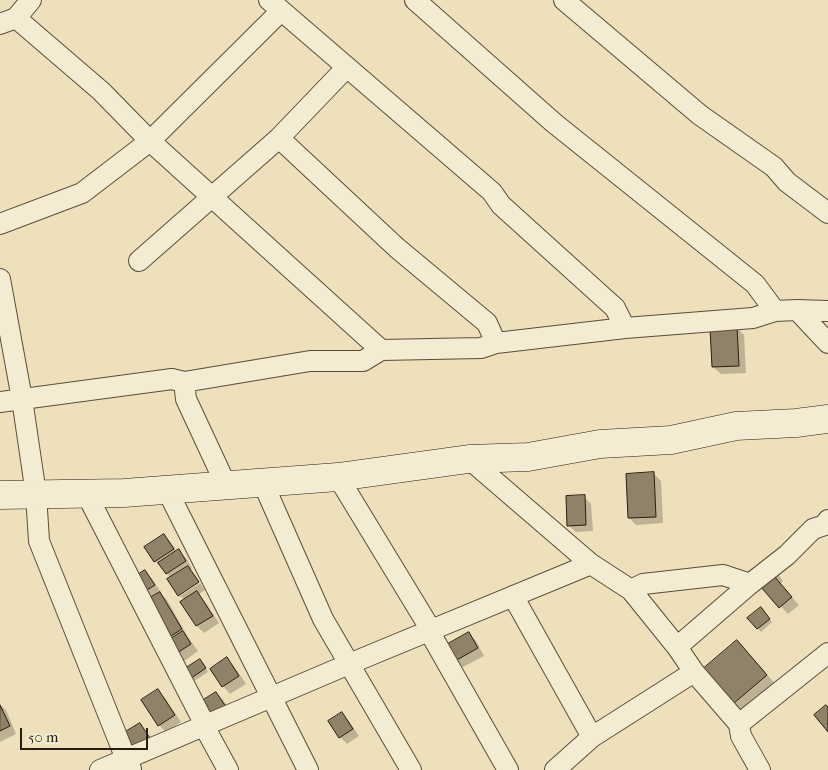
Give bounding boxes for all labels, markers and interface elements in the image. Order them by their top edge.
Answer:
scale bar [22,718,150,750]
text: 50 m [28,728,58,746]

